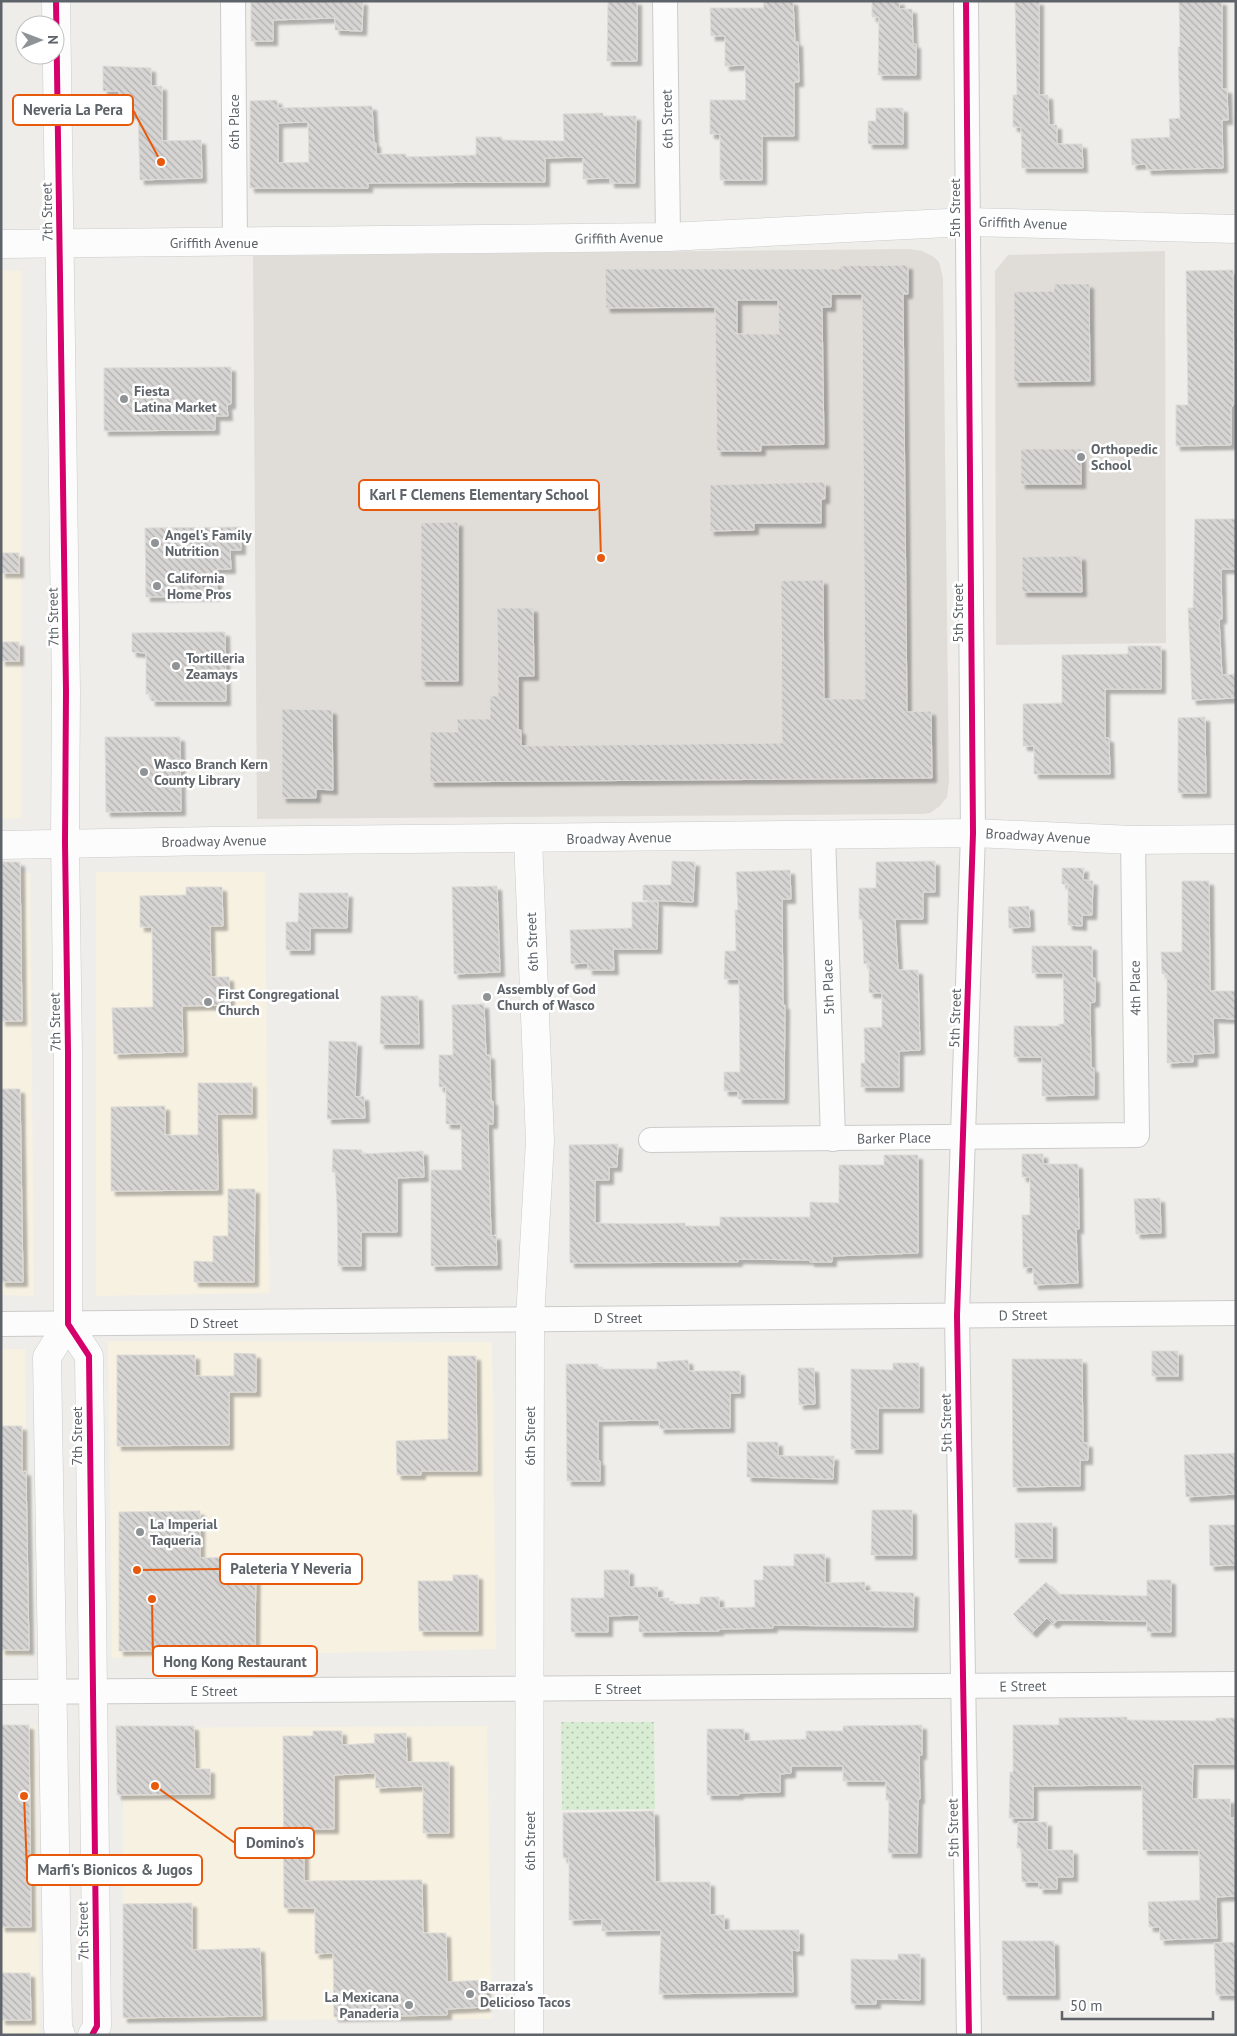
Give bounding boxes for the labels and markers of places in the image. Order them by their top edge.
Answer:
callout: Neveria La Pera [13,95,133,125]
place label: Fiesta Latina Market [134,382,217,416]
marker: Fiesta Latina Market [118,393,130,405]
place label: Orthopedic School [1091,440,1158,474]
marker: Orthopedic School [1075,451,1087,463]
callout: Karl F Clemens Elementary School [359,480,599,510]
place label: Angel's Family Nutrition [165,526,252,560]
marker: Angel's Family Nutrition [149,537,161,549]
place label: California Home Pros [167,569,232,603]
marker: California Home Pros [151,580,163,592]
place label: Tortilleria Zeamays [186,649,245,683]
marker: Tortilleria Zeamays [170,660,182,672]
place label: Wasco Branch Kern County Library [154,755,268,789]
marker: Wasco Branch Kern County Library [138,766,150,778]
place label: Assembly of God Church of Wasco [497,980,596,1014]
place label: First Congregational Church [218,985,340,1019]
marker: Assembly of God Church of Wasco [481,991,493,1003]
marker: First Congregational Church [202,996,214,1008]
place label: La Imperial Taqueria [150,1515,218,1549]
marker: La Imperial Taqueria [134,1526,146,1538]
callout: Paleteria Y Neveria [220,1554,362,1584]
callout: Hong Kong Restaurant [153,1646,317,1676]
callout: Domino's [235,1828,314,1858]
callout: Marfi's Bionicos & Jugos [27,1855,202,1885]
place label: Barraza's Delicioso Tacos [480,1977,571,2011]
place label: La Mexicana Panaderia [325,1988,399,2022]
marker: Barraza's Delicioso Tacos [464,1988,476,2000]
marker: La Mexicana Panaderia [403,1999,415,2011]

